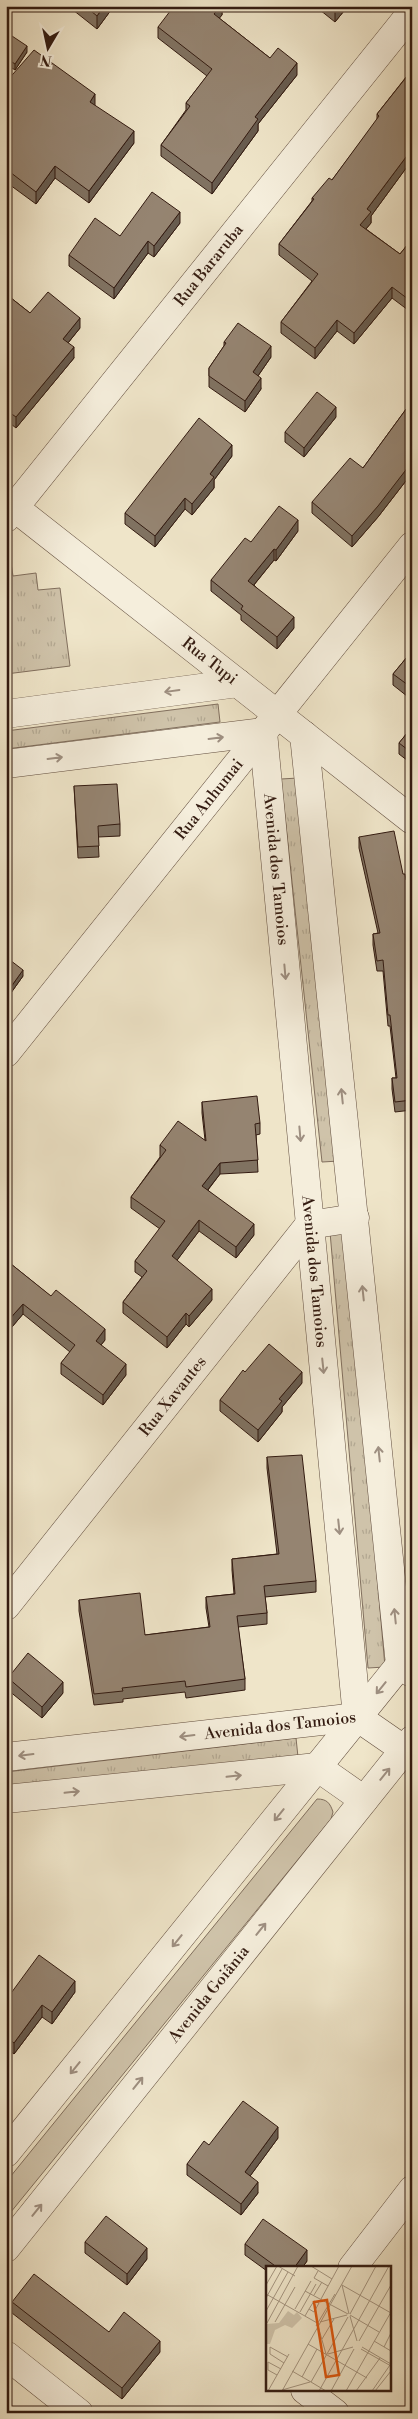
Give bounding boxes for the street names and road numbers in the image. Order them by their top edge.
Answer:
street label: Rua Bararuba [170,219,248,310]
street label: Rua Tupi [178,633,241,689]
street label: Rua Anhumai [171,755,248,844]
street label: Avenida dos Tamoios [259,792,293,946]
street label: Avenida dos Tamoios [297,1194,332,1348]
street label: Rua Xavantes [135,1352,211,1440]
street label: Avenida dos Tamoios [202,1707,357,1744]
street label: Avenida Goiânia [163,1941,254,2047]

